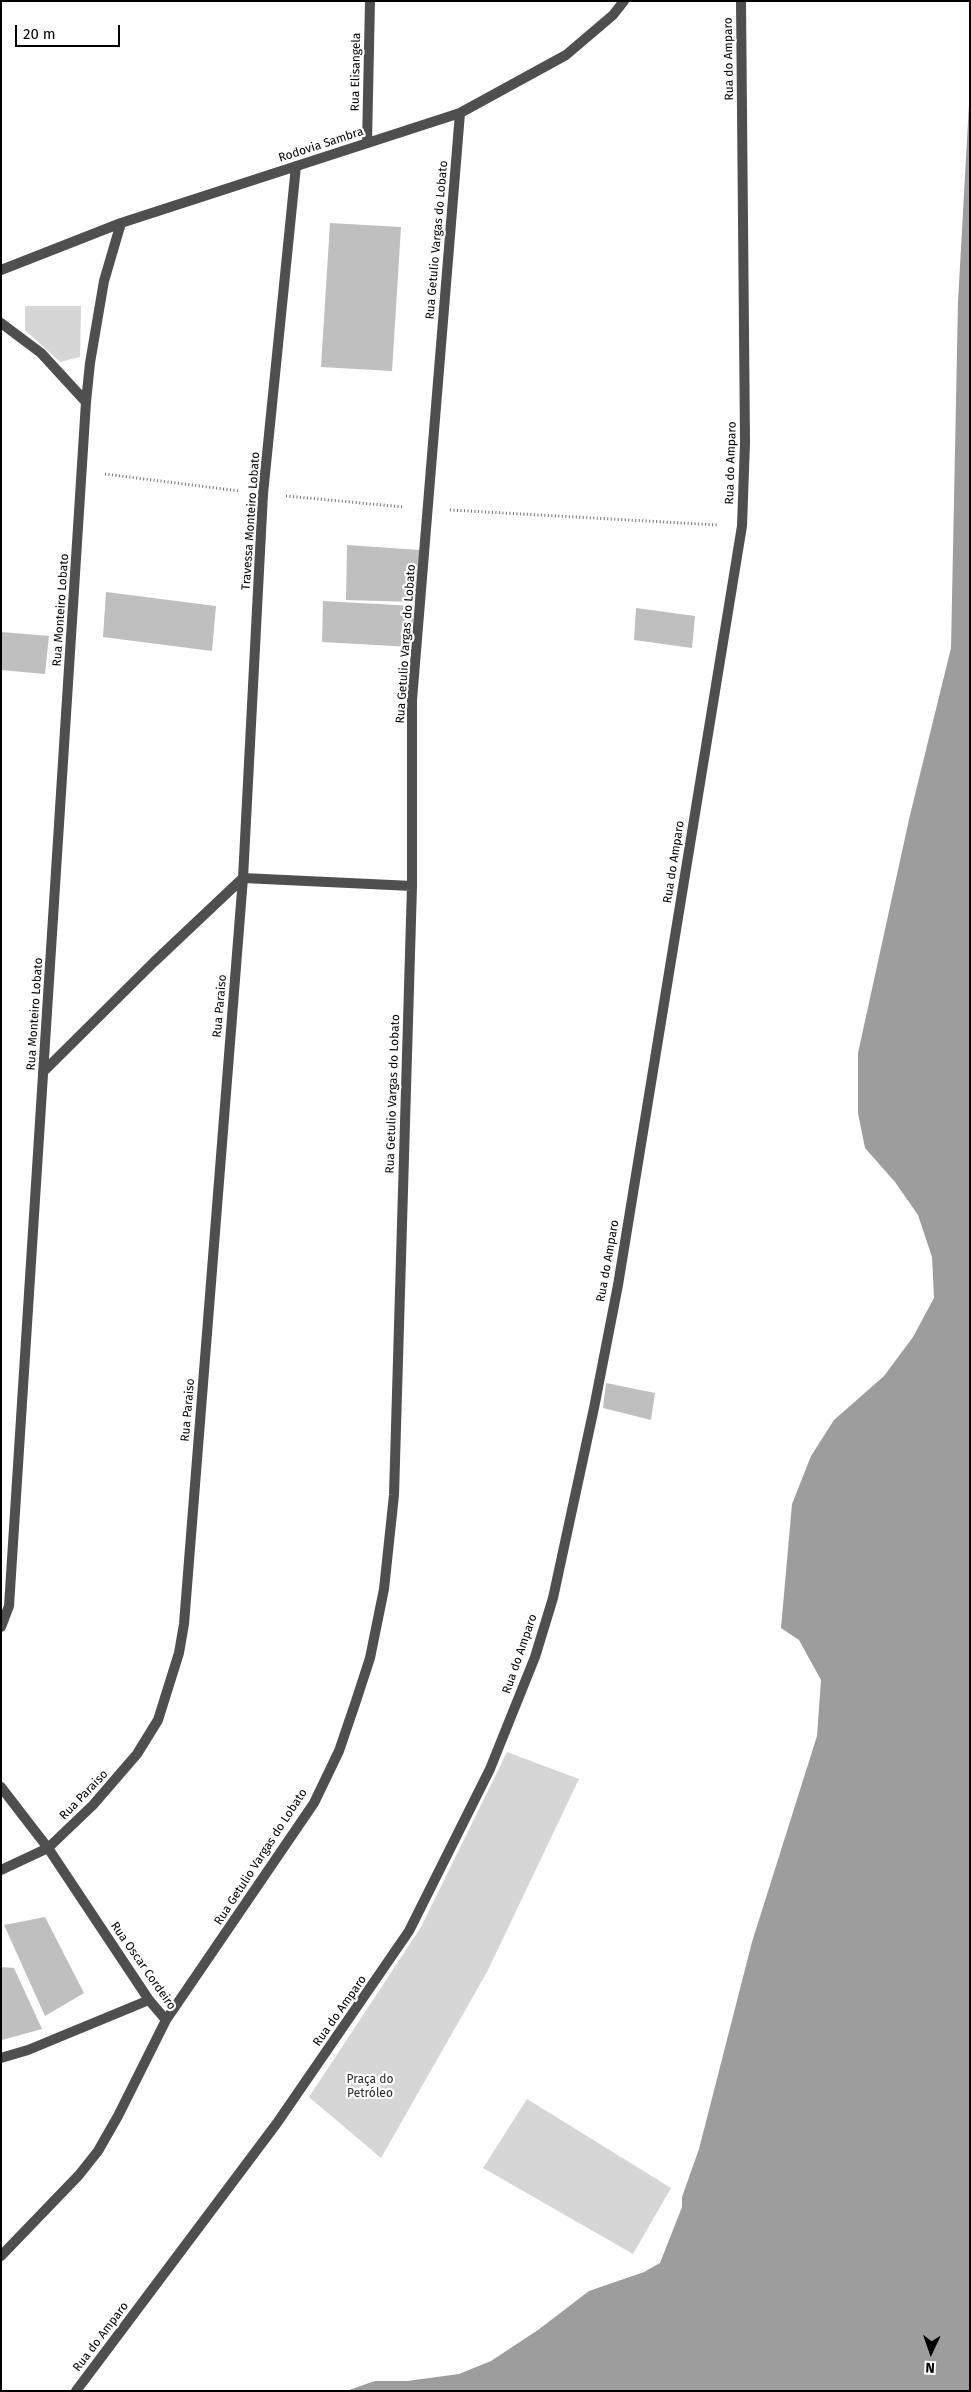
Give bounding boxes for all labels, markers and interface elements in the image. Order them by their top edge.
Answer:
scale bar [18,15,122,47]
street label: Rua do Amparo [721,17,737,101]
text: 20 m [23,25,56,43]
street label: Rua Elisangela [348,32,364,112]
street label: Rodovia Sambra [277,124,365,166]
street label: Rua Getulio Vargas do Lobato [423,160,451,320]
street label: Rua do Amparo [722,421,740,505]
street label: Travessa Monteiro Lobato [239,451,263,591]
street label: Rua Monteiro Lobato [50,553,72,667]
street label: Rua Getulio Vargas do Lobato [393,564,419,724]
street label: Rua do Amparo [660,820,688,904]
street label: Rua Monteiro Lobato [24,957,46,1071]
street label: Rua Paraiso [210,974,230,1038]
street label: Rua Getulio Vargas do Lobato [383,1014,403,1174]
street label: Rua do Amparo [594,1219,622,1303]
street label: Rua Paraiso [178,1378,198,1442]
street label: Rua do Amparo [500,1612,540,1696]
street label: Rua Paraiso [57,1767,111,1823]
street label: Rua Getulio Vargas do Lobato [212,1786,310,1928]
street label: Rua Oscar Cordeiro [107,1919,179,2013]
street label: Rua do Amparo [310,1973,370,2049]
park label: Praça do Petróleo [347,2073,393,2101]
street label: Rua do Amparo [70,2299,132,2375]
north arrow [906,2327,956,2377]
text: N [925,2359,935,2376]

